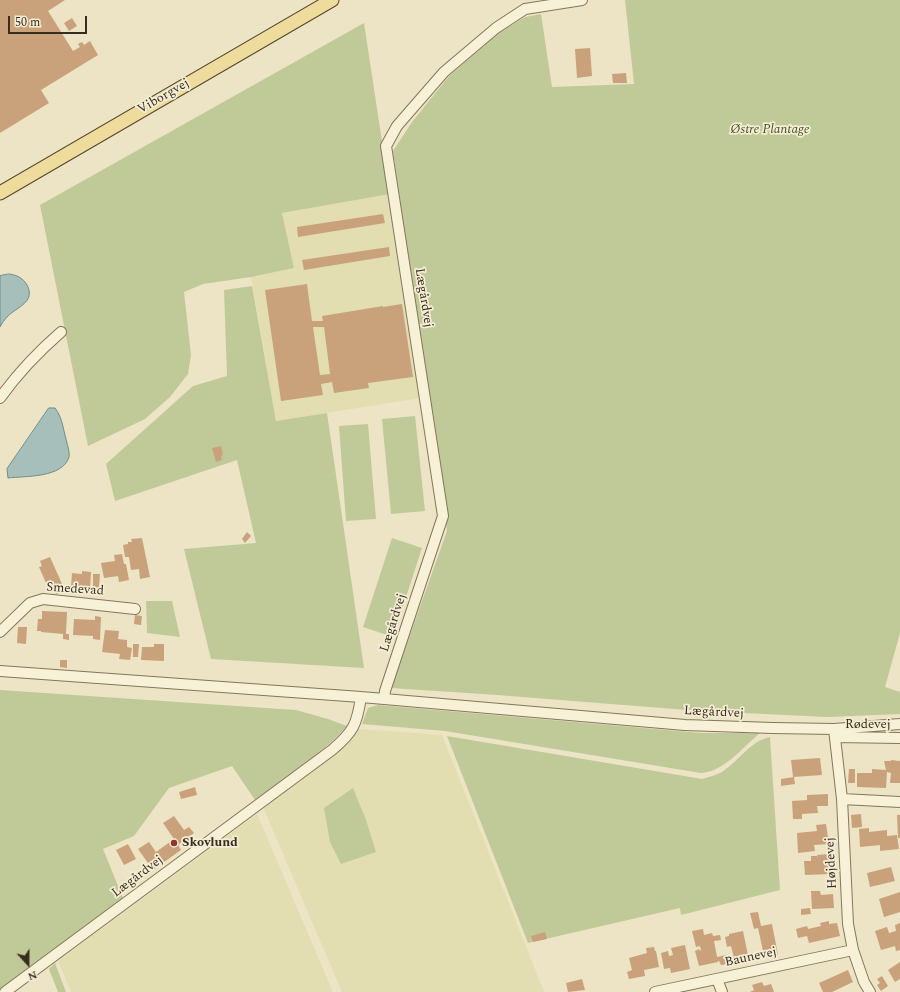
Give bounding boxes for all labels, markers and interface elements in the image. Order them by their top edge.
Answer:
scale bar [10,8,89,34]
text: 50 m [15,13,40,32]
street label: Viborgvej [135,76,193,118]
park label: Østre Plantage [731,122,809,138]
street label: Lægårdvej [411,267,435,329]
street label: Smedevad [46,580,104,600]
street label: Lægårdvej [377,592,411,654]
street label: Lægårdvej [684,704,744,722]
street label: Rødevej [845,717,891,733]
place label: Skovlund [182,835,238,851]
street label: Højdevej [823,837,841,889]
marker: Skovlund [169,838,179,848]
street label: Lægårdvej [109,853,167,901]
north arrow [8,944,48,984]
street label: Baunevej [724,945,778,971]
text: N [25,966,40,985]

